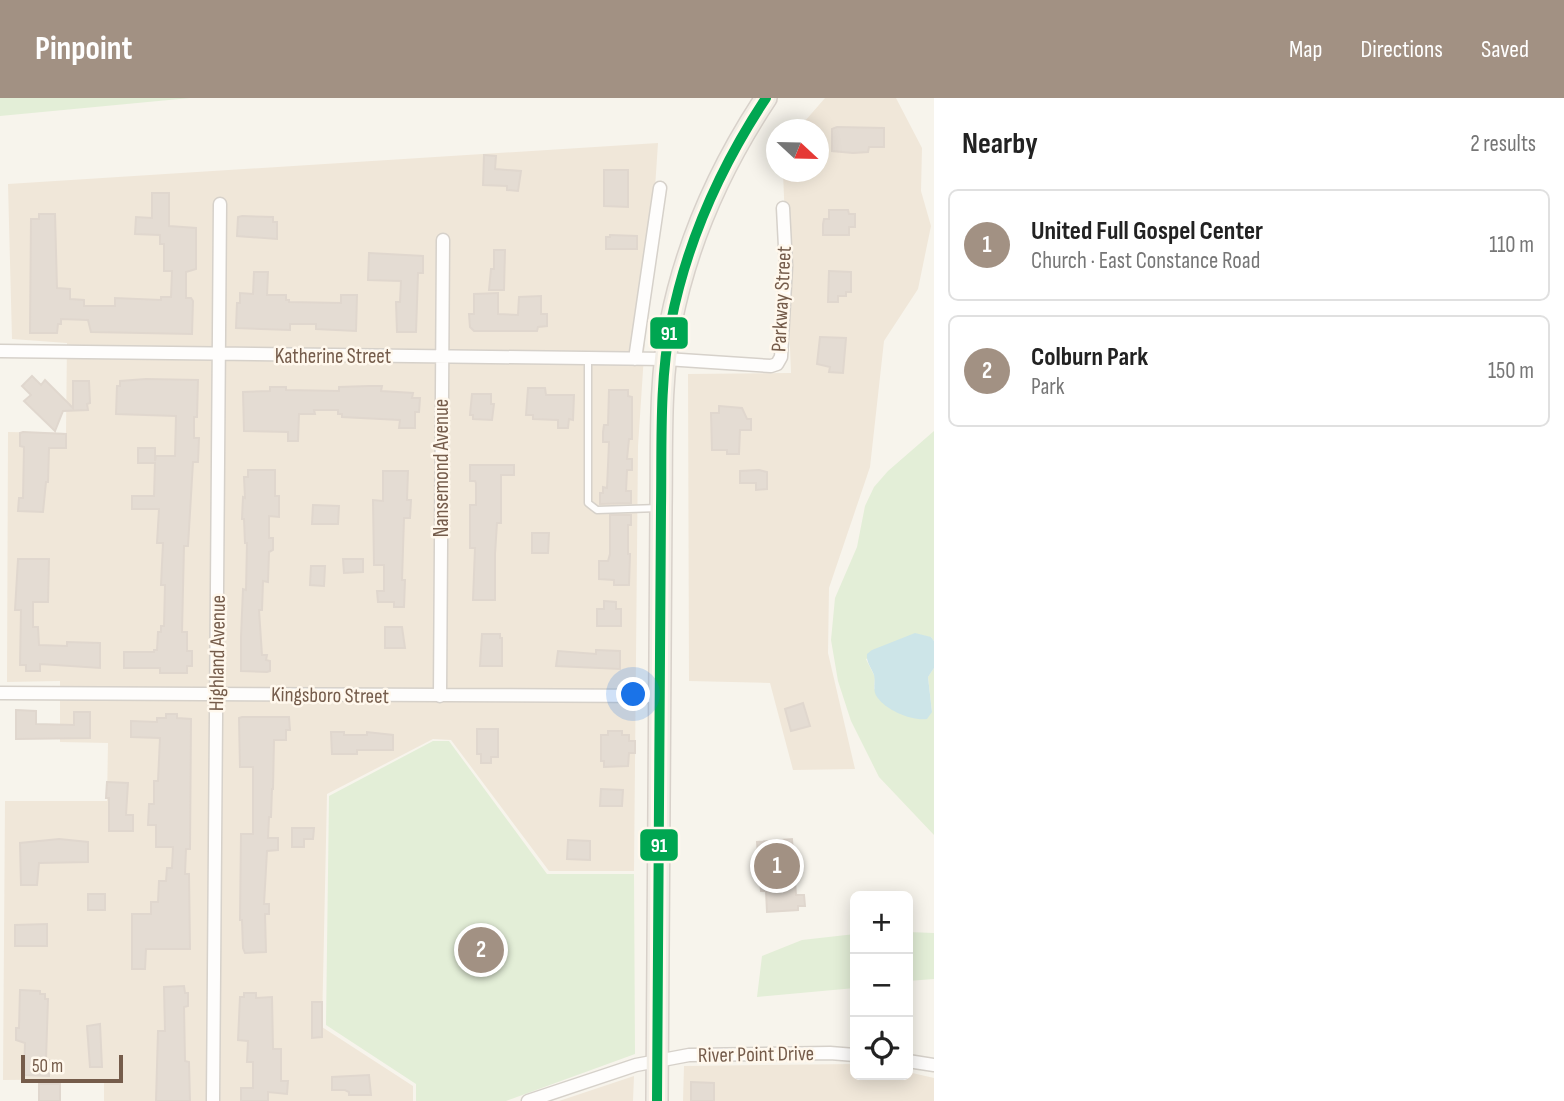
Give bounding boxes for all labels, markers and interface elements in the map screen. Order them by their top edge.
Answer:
text: Pinpoint [35,29,132,69]
text: Map [1289,35,1322,64]
text: Directions [1360,35,1443,64]
text: Saved [1481,35,1529,64]
north arrow [766,119,829,182]
text: Nearby [962,126,1038,162]
text: 2 results [1470,130,1536,158]
text: United Full Gospel Center [1031,216,1263,247]
text: 1 [982,231,992,259]
text: 110 m [1489,231,1534,259]
street label: Parkway Street [766,245,797,353]
text: Church · East Constance Road [1031,247,1260,275]
line badge: 91 [649,316,689,350]
text: 91 [661,323,678,346]
text: Colburn Park [1031,342,1148,373]
street label: Katherine Street [275,344,391,369]
text: 2 [982,357,992,385]
text: 150 m [1488,357,1534,385]
text: Park [1031,373,1065,401]
street label: Nansemond Avenue [429,399,454,537]
street label: Highland Avenue [204,595,231,711]
your location [616,677,650,711]
street label: Kingsboro Street [271,682,389,709]
line badge: 91 [639,828,679,862]
text: 91 [651,835,668,858]
pin: 1 [754,840,800,892]
map controls [850,891,913,1080]
button: + [850,891,913,954]
pin: 2 [458,924,504,976]
button: − [850,954,913,1017]
button: locate [850,1017,913,1080]
street label: River Point Drive [698,1041,814,1068]
scale bar [21,1052,122,1084]
text: 50 m [32,1055,63,1078]

